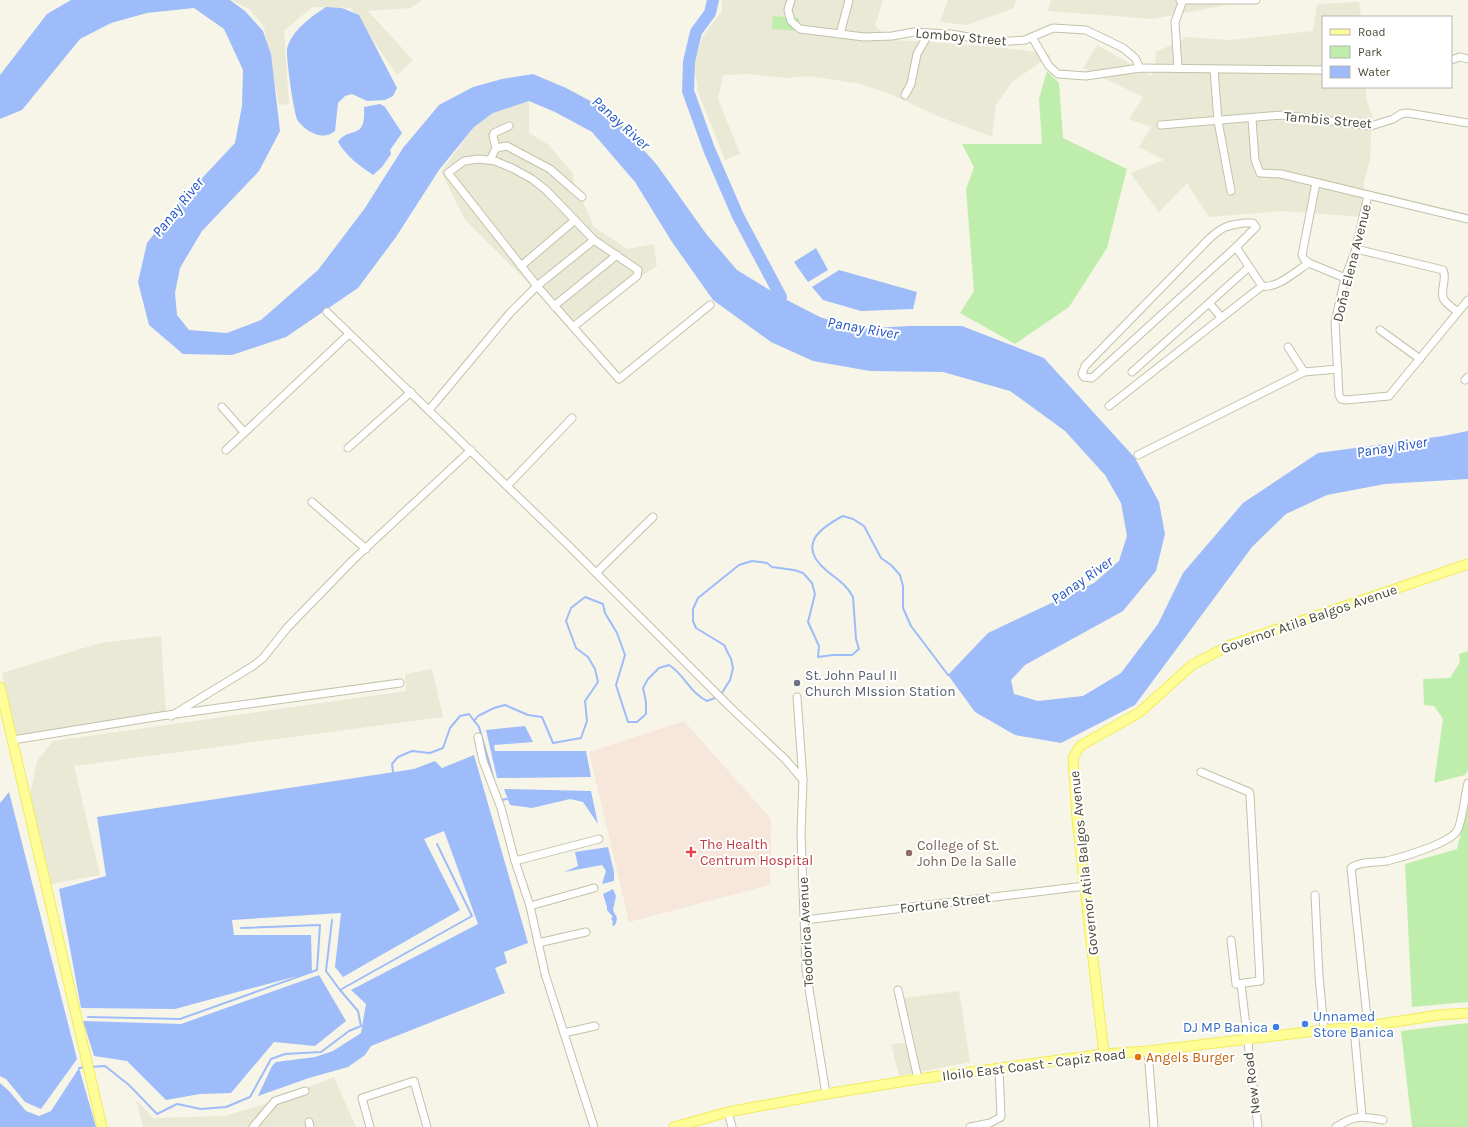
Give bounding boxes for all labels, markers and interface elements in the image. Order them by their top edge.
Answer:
legend [1322,16,1452,88]
street label: Lomboy Street [915,25,1007,49]
text: Road [1358,25,1386,39]
text: Park [1358,45,1383,59]
text: Water [1358,65,1391,79]
water label: Panay River [588,92,654,154]
street label: Tambis Street [1283,108,1373,132]
water label: Panay River [148,173,208,241]
street label: Doña Elena Avenue [1329,202,1375,324]
water label: Panay River [826,313,901,343]
water label: Panay River [1355,432,1430,461]
water label: Panay River [1047,552,1117,608]
street label: Governor Atila Balgos Avenue [1219,581,1399,657]
place label: St. John Paul II Church MIssion Station [805,667,956,700]
marker: St. John Paul II Church MIssion Station [792,678,802,688]
street label: Governor Atila Balgos Avenue [1066,770,1102,956]
place label: The Health Centrum Hospital [700,836,813,869]
place label: College of St. John De la Salle [917,837,1016,870]
marker: The Health Centrum Hospital [685,846,697,858]
marker: College of St. John De la Salle [904,848,914,858]
street label: Teodorica Avenue [795,876,817,988]
street label: Fortune Street [899,889,991,917]
place label: Unnamed Store Banica [1313,1008,1394,1041]
place label: DJ MP Banica [1183,1019,1268,1036]
marker: Unnamed Store Banica [1300,1019,1310,1029]
marker: DJ MP Banica [1271,1022,1281,1032]
street label: Iloilo East Coast - Capiz Road [941,1045,1127,1085]
place label: Angels Burger [1146,1049,1235,1066]
street label: New Road [1240,1051,1264,1115]
marker: Angels Burger [1133,1052,1143,1062]

